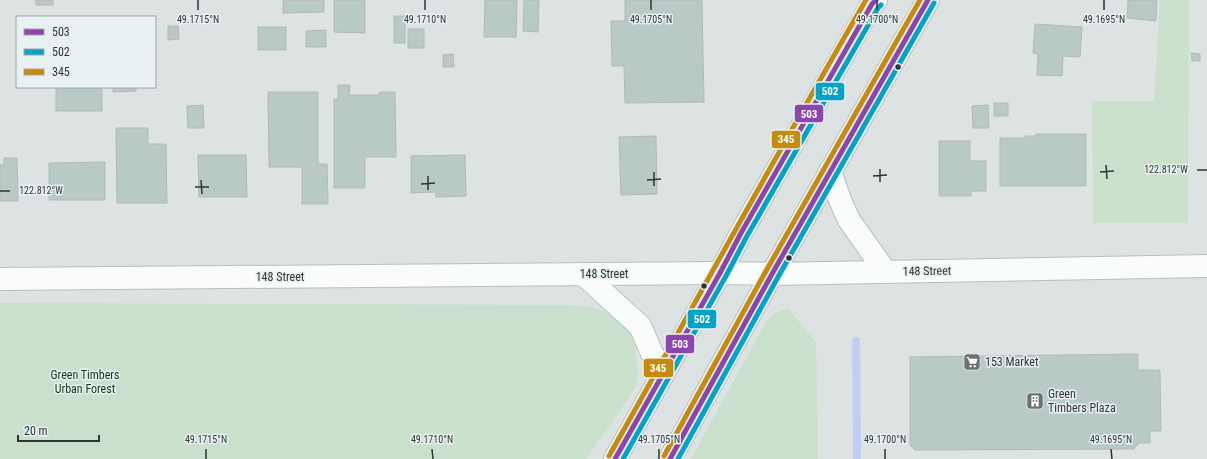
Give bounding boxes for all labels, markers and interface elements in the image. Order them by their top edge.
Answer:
text: 49.1715°N [177,14,219,25]
text: 49.1710°N [404,14,446,25]
text: 49.1705°N [630,14,672,25]
text: 49.1700°N [856,14,898,25]
text: 49.1695°N [1083,14,1125,25]
legend [16,16,156,88]
text: 503 [52,25,70,39]
text: 502 [52,45,70,59]
unlabelled marker [893,62,903,72]
text: 345 [52,65,70,79]
line badge: 502 [815,82,845,101]
text: 502 [822,85,839,98]
line badge: 503 [794,104,824,123]
text: 503 [801,108,818,121]
line badge: 345 [771,130,801,149]
text: 345 [778,133,795,146]
text: 122.812°W [1144,164,1188,175]
text: 122.812°W [19,185,63,196]
unlabelled marker [784,253,794,263]
street label: 148 Street [903,264,952,278]
street label: 148 Street [580,267,629,281]
street label: 148 Street [256,270,305,284]
unlabelled marker [699,281,709,291]
line badge: 502 [687,309,717,329]
text: 502 [694,313,711,326]
line badge: 503 [665,334,695,354]
text: 503 [672,338,689,351]
supermarket icon: 153 Market [962,352,982,372]
place label: 153 Market [985,355,1039,369]
line badge: 345 [643,358,674,378]
text: 345 [650,362,667,375]
park label: Green Timbers Urban Forest [51,368,119,396]
place label: Green Timbers Plaza [1048,387,1116,415]
building icon: Green Timbers Plaza [1025,391,1045,411]
scale bar [18,417,99,443]
text: 20 m [24,424,48,438]
text: 49.1715°N [185,434,227,445]
text: 49.1710°N [411,434,453,445]
text: 49.1705°N [638,434,680,445]
text: 49.1700°N [864,434,906,445]
text: 49.1695°N [1090,434,1132,445]

